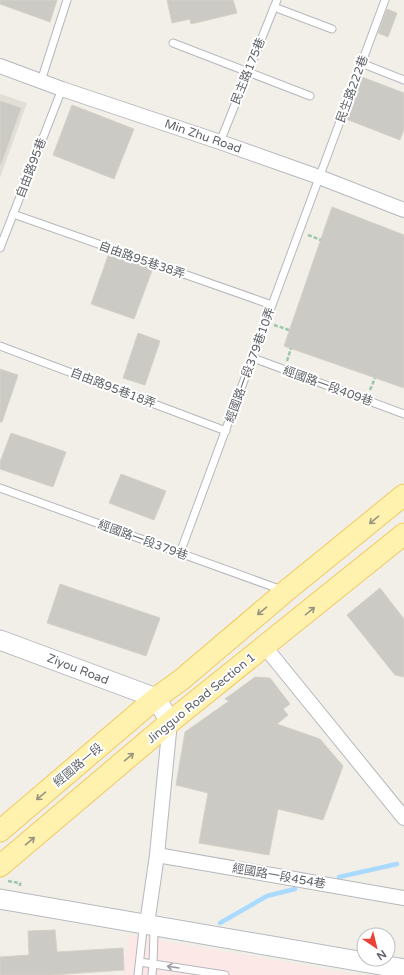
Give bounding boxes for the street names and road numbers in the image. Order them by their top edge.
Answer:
street label: 民主路175巷 [228,36,268,106]
street label: 民生路222巷 [333,53,371,125]
street label: Min Zhu Road [163,116,243,156]
street label: 自由路95巷 [13,136,49,200]
street label: 自由路95巷38弄 [97,239,187,281]
street label: 經國路一段379巷10弄 [223,305,277,425]
street label: 經國路一段409巷 [281,363,375,409]
street label: 自由路95巷18弄 [68,365,158,411]
street label: 經國路一段379巷 [96,517,190,563]
street label: Jingguo Road Section 1 [144,650,258,746]
street label: Ziyou Road [45,651,111,687]
street label: 經國路一段 [51,740,105,790]
street label: 經國路一段454巷 [231,861,327,891]

